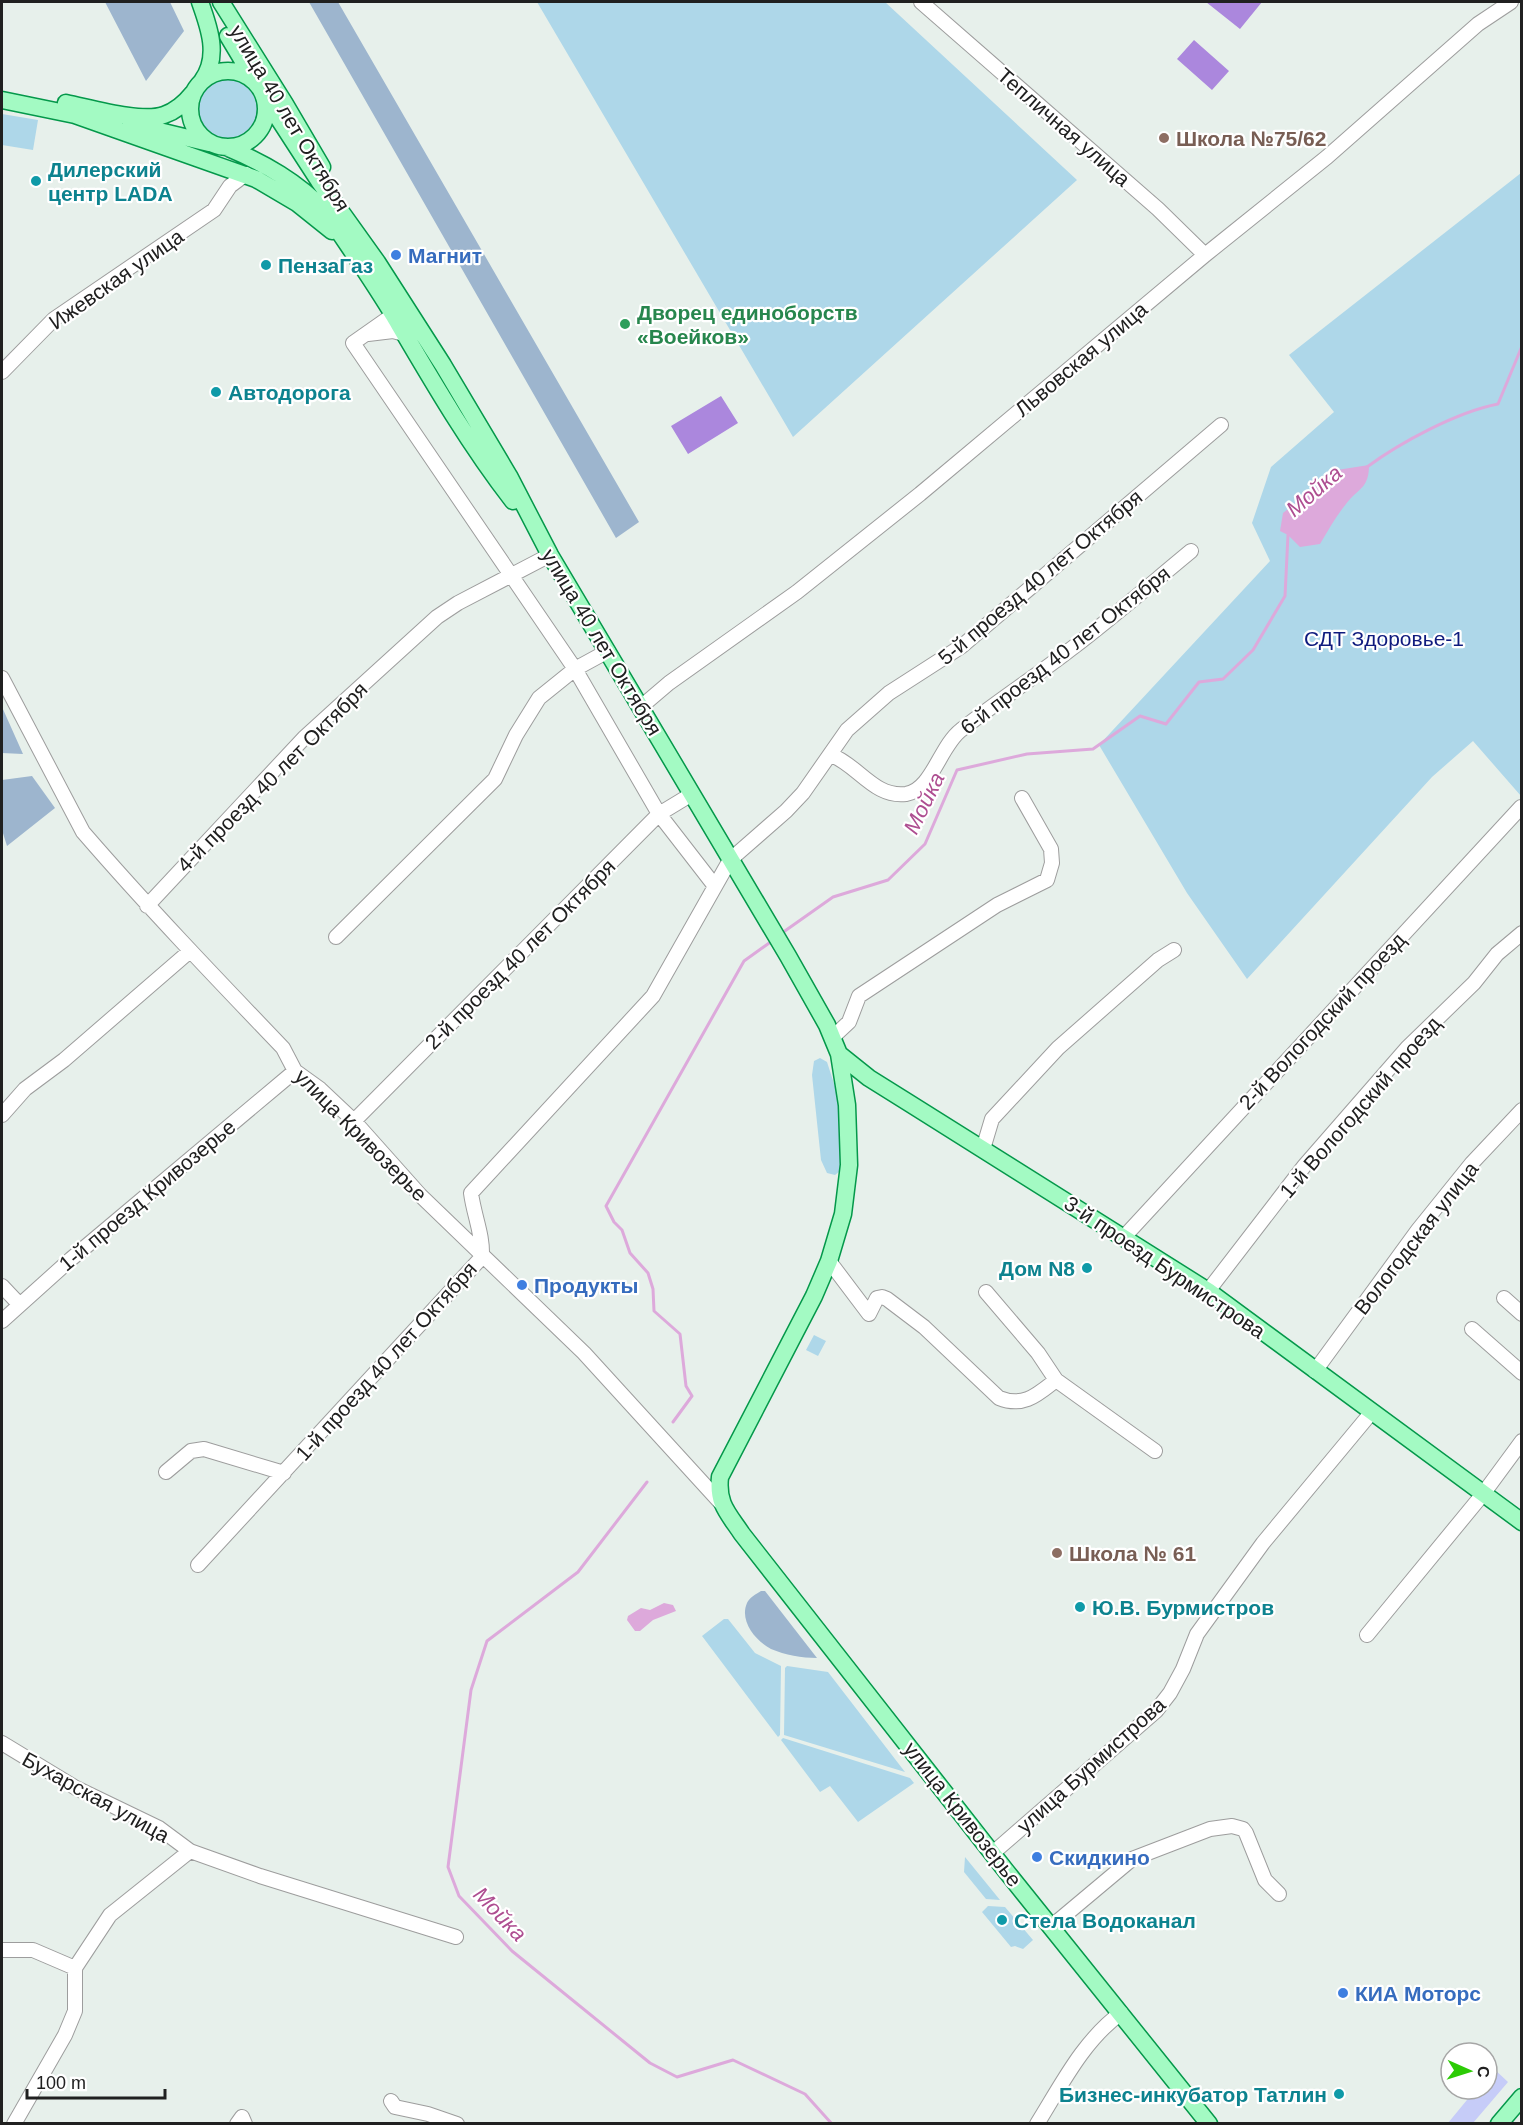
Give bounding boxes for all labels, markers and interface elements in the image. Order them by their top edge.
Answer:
street label: улица 40 лет Октября [225,21,355,215]
street label: Тепличная улица [993,63,1135,191]
place label: Школа №75/62 [1176,127,1326,150]
marker: Школа №75/62 [1157,131,1171,145]
place label: Дилерский центр LADA [48,158,173,205]
marker: Дилерский центр LADA [29,174,43,188]
street label: Ижевская улица [44,224,188,334]
place label: Магнит [408,244,482,267]
marker: Магнит [389,248,403,262]
place label: ПензаГаз [278,254,373,277]
marker: ПензаГаз [259,258,273,272]
street label: Львовская улица [1010,297,1152,421]
place label: Дворец единоборств «Воейков» [637,301,858,348]
marker: Дворец единоборств «Воейков» [618,317,632,331]
place label: Автодорога [228,381,351,404]
marker: Автодорога [209,385,223,399]
water label: Мойка [1281,460,1347,522]
street label: 5-й проезд 40 лет Октября [933,485,1147,669]
street label: улица 40 лет Октября [537,545,667,739]
street label: 6-й проезд 40 лет Октября [956,561,1174,739]
park label: СДТ Здоровье-1 [1304,627,1464,650]
street label: 4-й проезд 40 лет Октября [172,677,372,877]
water label: Мойка [898,768,950,838]
street label: 2-й проезд 40 лет Октября [420,854,620,1054]
street label: 2-й Вологодский проезд [1234,928,1410,1114]
street label: 1-й Вологодский проезд [1275,1012,1445,1202]
street label: улица Кривозерье [290,1064,432,1206]
street label: 1-й проезд Кривозерье [54,1115,240,1275]
street label: Вологодская улица [1349,1157,1483,1319]
street label: 3-й проезд Бурмистрова [1060,1191,1270,1343]
street label: 1-й проезд 40 лет Октября [291,1257,481,1465]
place label: Дом N8 [999,1257,1075,1280]
marker: Дом N8 [1080,1261,1094,1275]
place label: Продукты [534,1274,638,1297]
marker: Продукты [515,1278,529,1292]
place label: Школа № 61 [1069,1542,1196,1565]
marker: Школа № 61 [1050,1546,1064,1560]
place label: Ю.В. Бурмистров [1092,1596,1274,1619]
marker: Ю.В. Бурмистров [1073,1600,1087,1614]
street label: улица Бурмистрова [1012,1692,1170,1837]
street label: улица Кривозерье [899,1737,1027,1891]
street label: Бухарская улица [19,1747,174,1847]
place label: Скидкино [1049,1846,1150,1869]
marker: Скидкино [1030,1850,1044,1864]
water label: Мойка [468,1882,532,1946]
place label: Стела Водоканал [1014,1909,1196,1932]
marker: Стела Водоканал [995,1913,1009,1927]
place label: КИА Моторс [1355,1982,1481,2005]
marker: КИА Моторс [1336,1986,1350,2000]
north arrow [1439,2041,1499,2101]
scale bar [27,2062,165,2100]
text: С [1475,2066,1492,2078]
text: 100 m [36,2073,86,2093]
place label: Бизнес-инкубатор Татлин [1059,2083,1327,2106]
marker: Бизнес-инкубатор Татлин [1332,2087,1346,2101]

